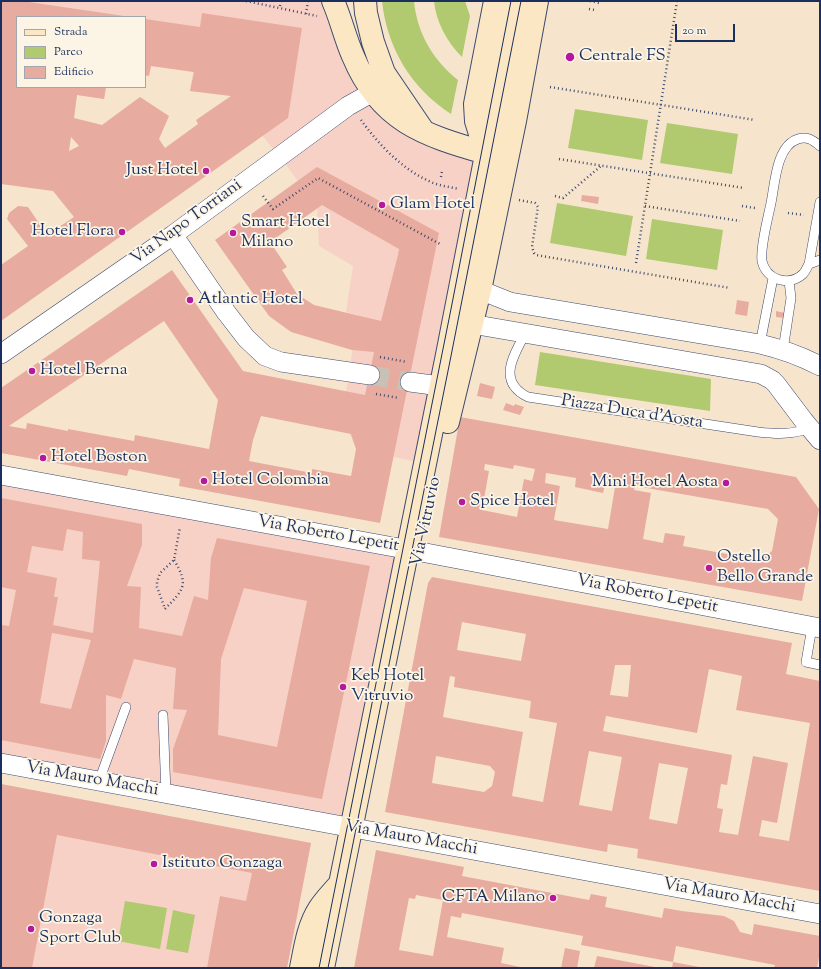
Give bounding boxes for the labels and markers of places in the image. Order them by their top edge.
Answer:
place label: Centrale FS [579,47,666,67]
marker: Centrale FS [564,51,576,63]
place label: Just Hotel [126,161,198,181]
marker: Just Hotel [201,166,211,176]
place label: Glam Hotel [390,195,475,215]
marker: Glam Hotel [377,200,387,210]
place label: Smart Hotel Milano [241,213,330,253]
place label: Hotel Flora [32,222,114,242]
marker: Hotel Flora [117,227,127,237]
marker: Smart Hotel Milano [228,228,238,238]
place label: Atlantic Hotel [198,290,303,310]
marker: Atlantic Hotel [185,295,195,305]
place label: Hotel Berna [40,361,128,381]
marker: Hotel Berna [27,366,37,376]
place label: Hotel Boston [51,448,148,468]
marker: Hotel Boston [38,453,48,463]
place label: Hotel Colombia [212,471,329,491]
place label: Mini Hotel Aosta [592,473,718,493]
marker: Hotel Colombia [199,476,209,486]
marker: Mini Hotel Aosta [721,478,731,488]
place label: Spice Hotel [470,492,555,512]
marker: Spice Hotel [457,497,467,507]
place label: Ostello Bello Grande [717,548,813,588]
marker: Ostello Bello Grande [704,563,714,573]
place label: Keb Hotel Vitruvio [351,667,424,707]
marker: Keb Hotel Vitruvio [338,682,348,692]
place label: Istituto Gonzaga [162,854,283,874]
marker: Istituto Gonzaga [149,859,159,869]
place label: CFTA Milano [442,888,545,908]
marker: CFTA Milano [548,893,558,903]
place label: Gonzaga Sport Club [39,909,121,949]
marker: Gonzaga Sport Club [26,924,36,934]

